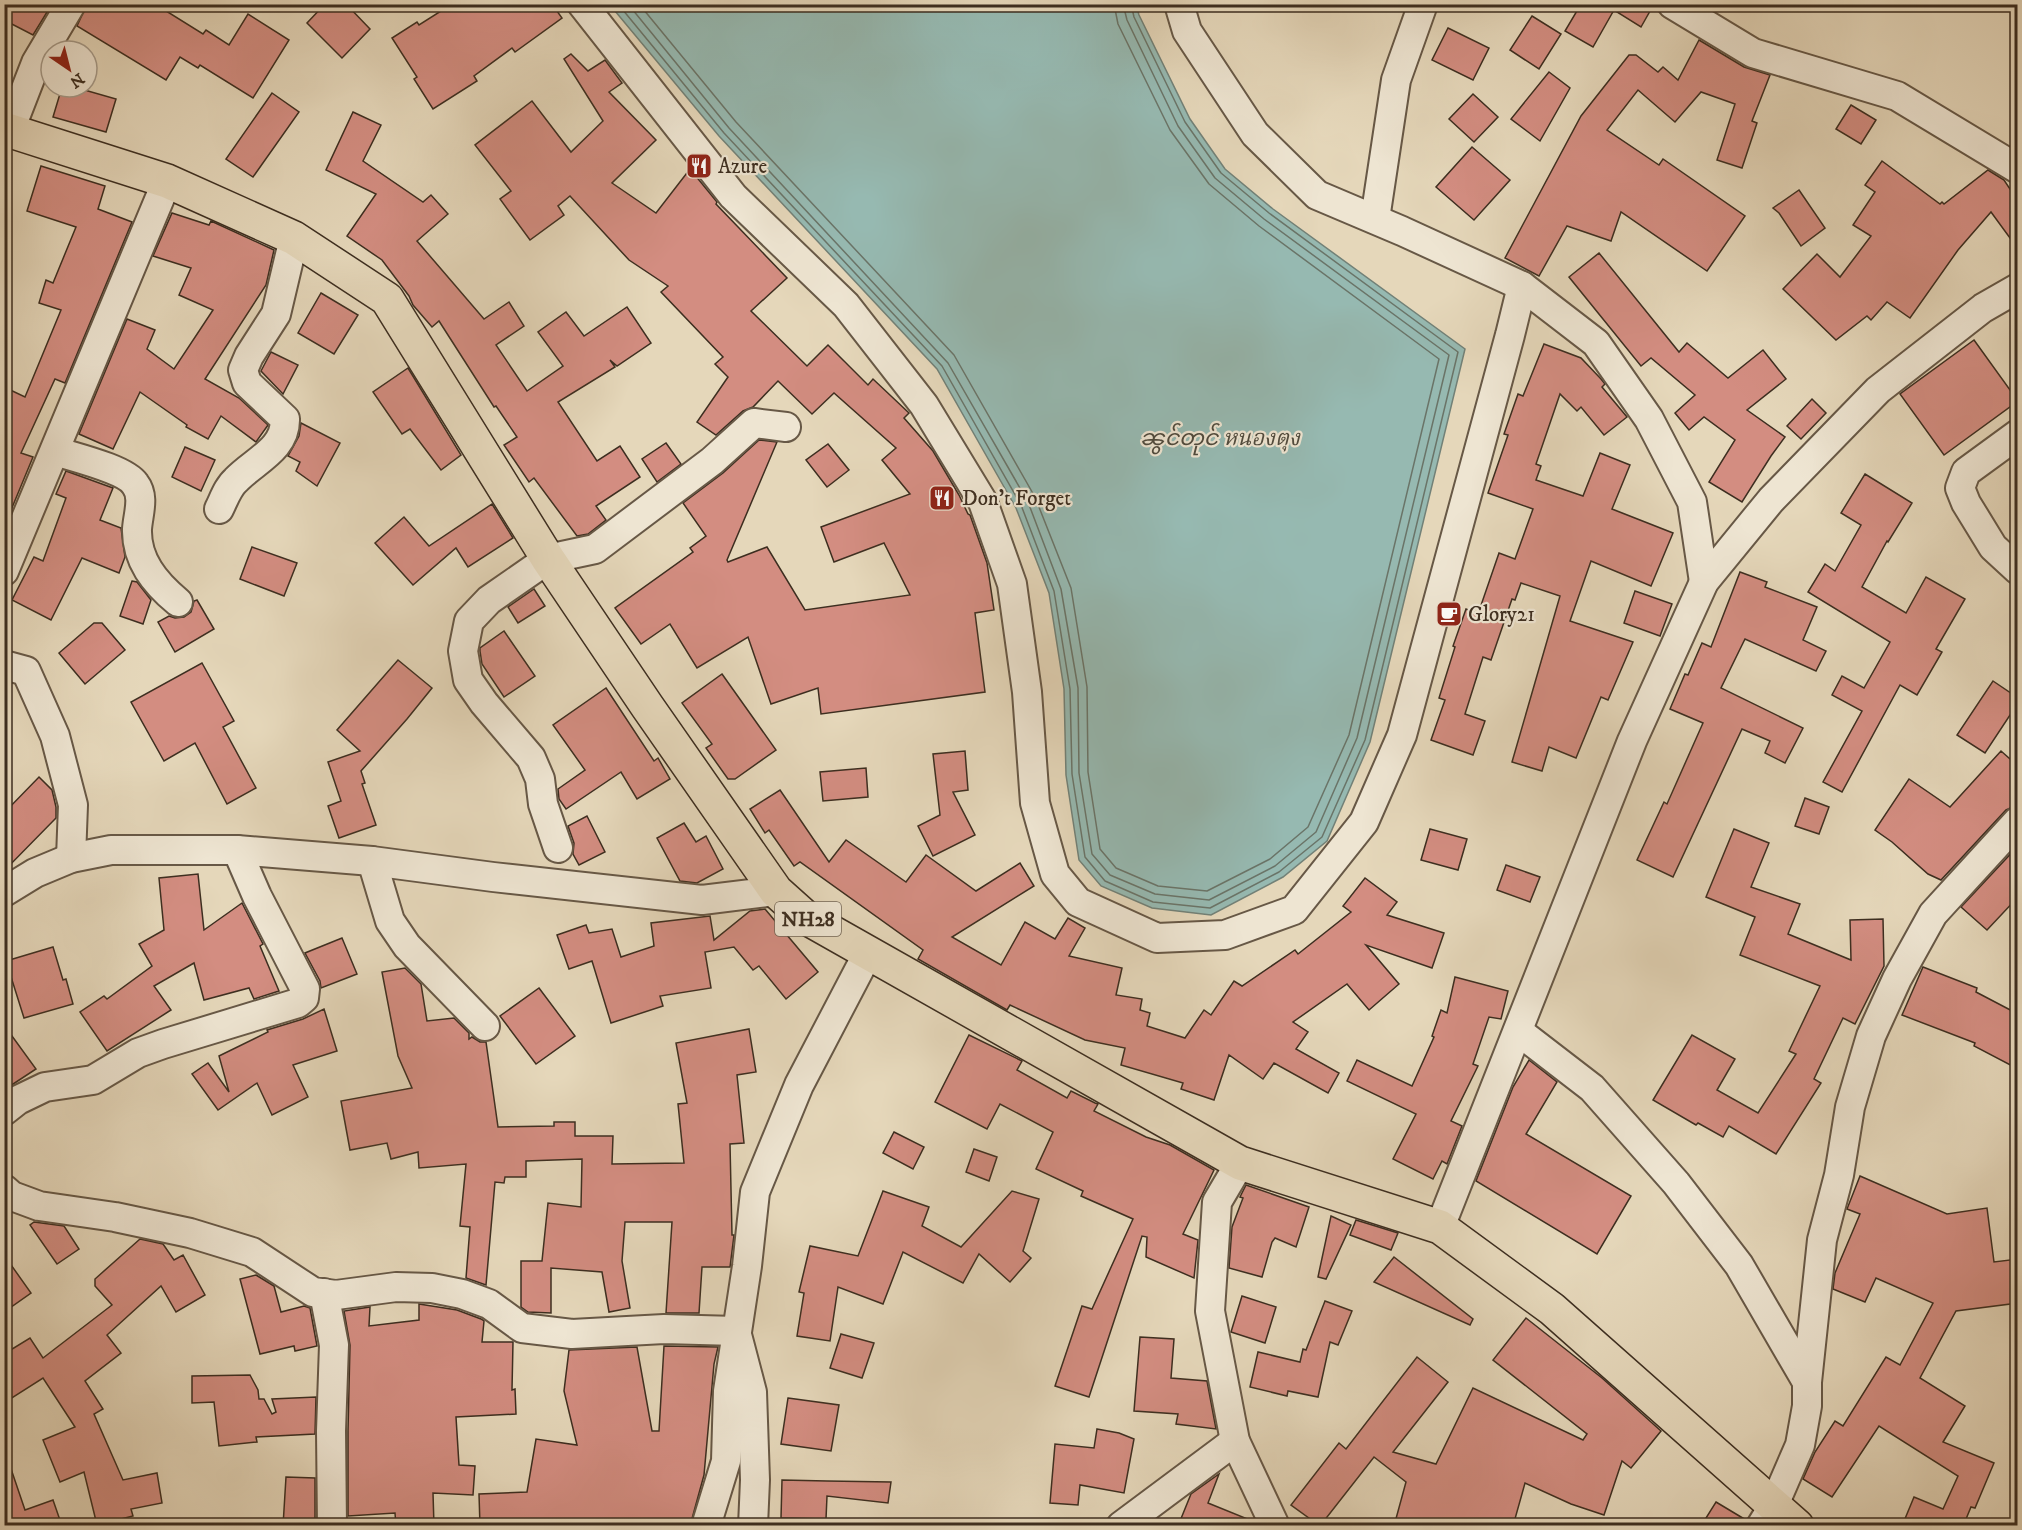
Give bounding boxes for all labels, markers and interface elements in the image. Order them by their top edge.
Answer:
north arrow [39,39,99,99]
text: N [66,69,88,92]
restaurant icon: Azure [684,151,714,181]
place label: Azure [718,154,767,180]
water label: ၼွင်တုင် หนองตุง [1140,422,1301,456]
restaurant icon: Don't Forget [927,483,957,513]
place label: Don't Forget [962,486,1071,512]
cafe icon: Glory21 [1434,599,1464,629]
place label: Glory21 [1468,602,1535,628]
road number: NH28 [775,902,841,936]

